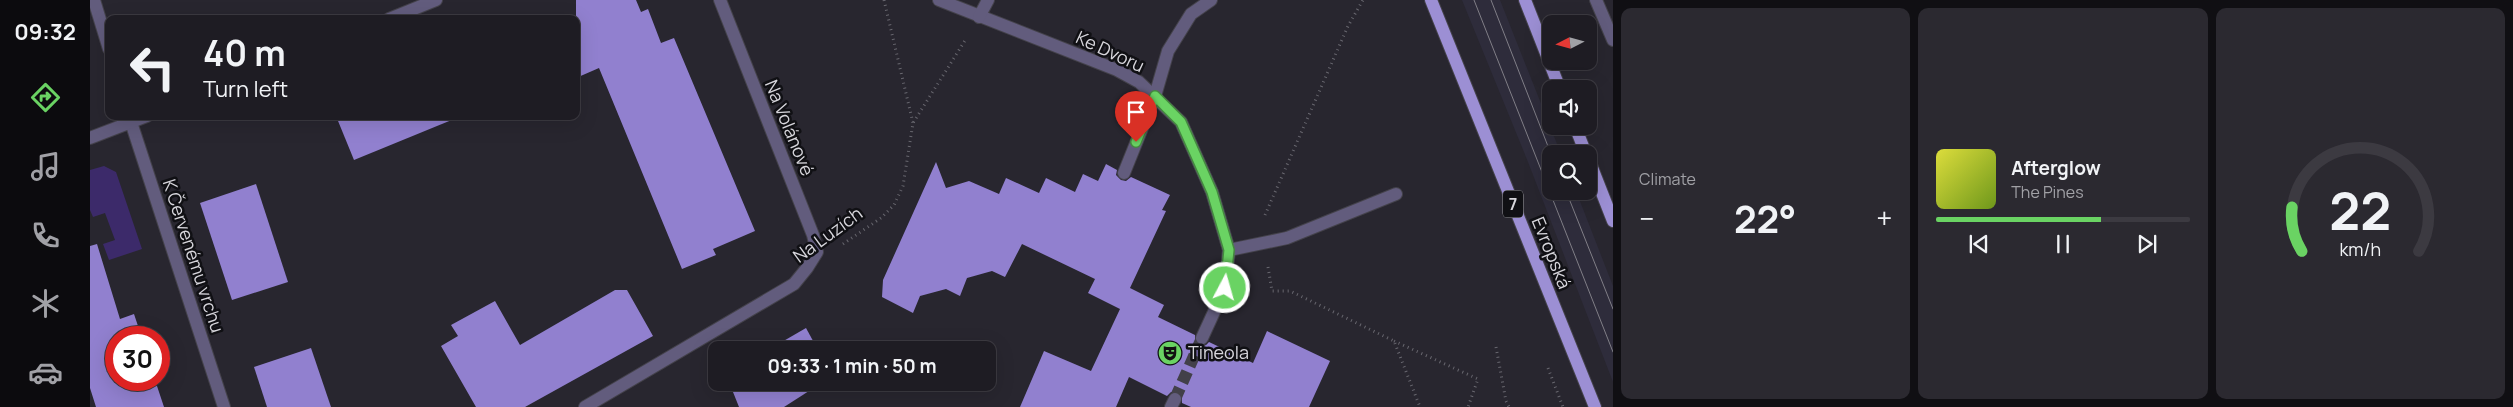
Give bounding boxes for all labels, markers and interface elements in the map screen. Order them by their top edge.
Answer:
north arrow [1542,15,1598,70]
map controls [1542,15,1597,200]
text: 09:32 [14,17,76,47]
street label: Ke Dvoru [1072,25,1148,77]
text: 40 m [203,29,286,77]
icon: left [120,35,185,100]
text: Turn left [203,74,288,104]
street label: Na Volánové [760,76,820,179]
icon: directions [28,80,63,115]
button: sound [1542,80,1597,135]
pin [1115,91,1157,142]
icon: arrive [1122,98,1150,126]
button: search [1542,145,1597,200]
icon: music [28,149,63,184]
text: Afterglow [2011,155,2101,181]
text: Climate [1639,168,1696,190]
text: 22 [2329,175,2391,246]
street label: K Červenému vrchu [158,176,230,336]
text: The Pines [2011,181,2084,203]
road number: 7 [1503,190,1523,218]
text: 22° [1734,192,1796,244]
text: − [1639,199,1654,237]
text: + [1876,199,1892,237]
street label: Na Luzích [788,201,867,267]
street label: Evropská [1527,213,1577,292]
icon: phone [28,218,63,253]
icon: previous [1965,230,1993,258]
icon: pause [2049,230,2077,258]
icon: next [2133,230,2161,258]
text: km/h [2340,237,2381,261]
position arrow [1198,261,1250,313]
icon: climate [28,286,63,321]
speed limit sign: 30 [105,326,170,391]
theatre icon: Tineola [1157,340,1183,366]
place label: Tineola [1188,340,1249,364]
text: 09:33 · 1 min · 50 m [767,353,937,379]
icon: car [28,355,63,390]

